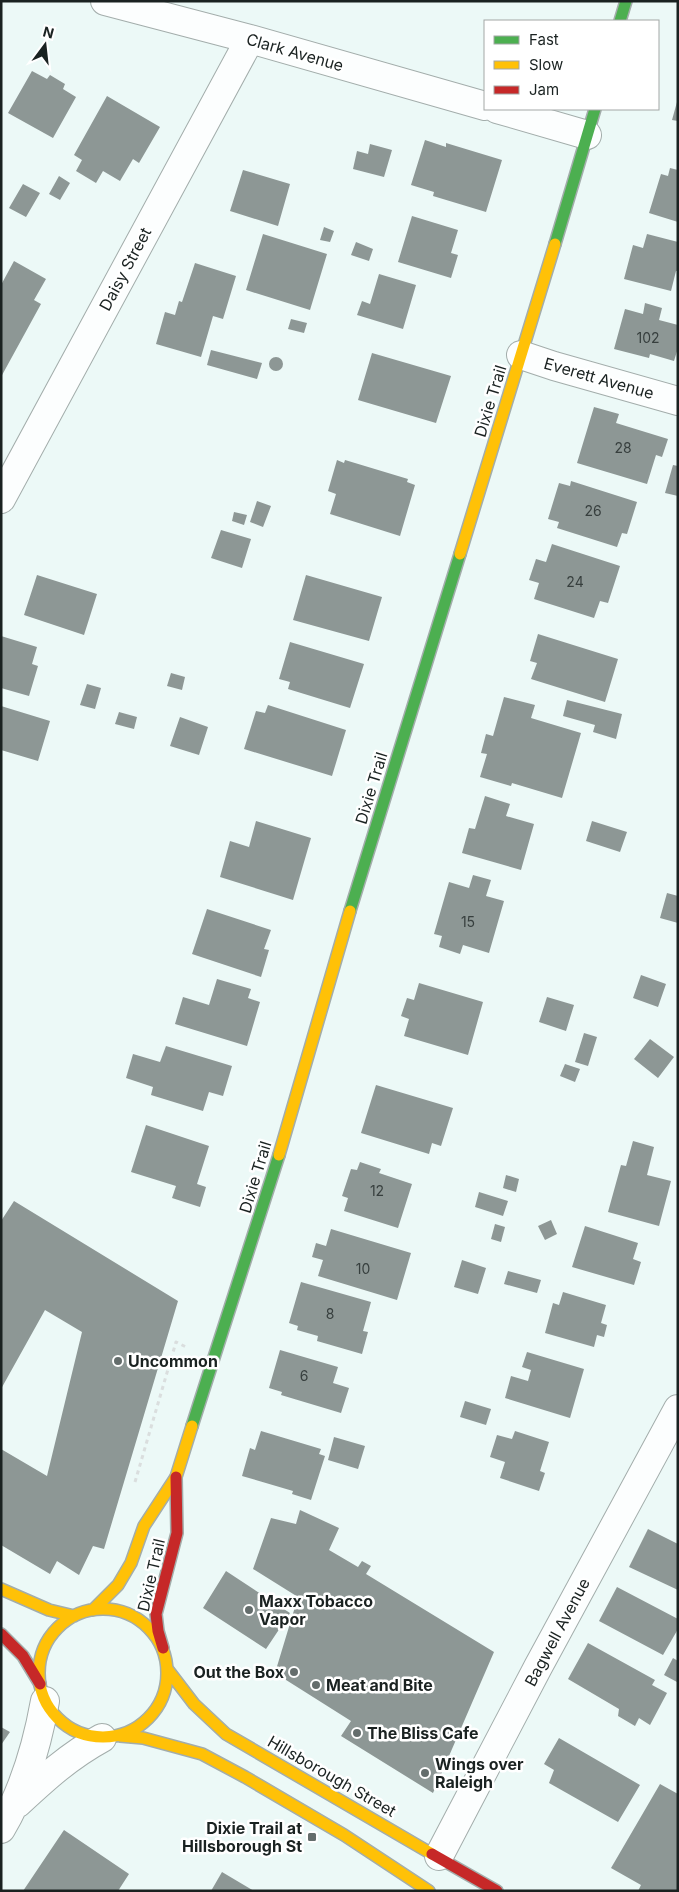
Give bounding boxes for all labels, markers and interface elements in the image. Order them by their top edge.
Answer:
north arrow [20,20,70,70]
legend [484,20,659,110]
text: N [41,22,56,42]
street label: Clark Avenue [244,29,346,75]
text: Fast [529,30,559,49]
text: Slow [529,55,563,74]
text: Jam [529,80,559,99]
street label: Daisy Street [95,224,155,314]
house number: 102 [636,329,660,346]
street label: Everett Avenue [542,353,656,403]
street label: Dixie Trail [470,363,510,439]
house number: 28 [614,439,632,456]
house number: 26 [584,502,602,519]
house number: 24 [566,573,584,590]
street label: Dixie Trail [351,750,391,826]
house number: 15 [461,913,475,930]
street label: Dixie Trail [235,1139,275,1215]
house number: 12 [370,1182,384,1199]
house number: 10 [356,1260,370,1277]
house number: 8 [326,1305,334,1322]
place label: Uncommon [128,1351,218,1371]
marker: Uncommon [112,1355,124,1367]
house number: 6 [300,1367,308,1384]
street label: Dixie Trail [133,1537,169,1613]
street label: Bagwell Avenue [520,1574,594,1690]
place label: Maxx Tobacco Vapor [259,1591,373,1629]
marker: Maxx Tobacco Vapor [243,1604,255,1616]
place label: Out the Box [194,1662,284,1682]
marker: Out the Box [288,1666,300,1678]
place label: Meat and Bite [326,1675,433,1695]
marker: Meat and Bite [310,1679,322,1691]
place label: The Bliss Cafe [367,1723,479,1743]
marker: The Bliss Cafe [351,1727,363,1739]
street label: Hillsborough Street [264,1731,400,1821]
place label: Wings over Raleigh [435,1754,524,1792]
marker: Wings over Raleigh [419,1767,431,1779]
place label: Dixie Trail at Hillsborough St [182,1818,302,1856]
marker: Dixie Trail at Hillsborough St [306,1831,318,1843]

